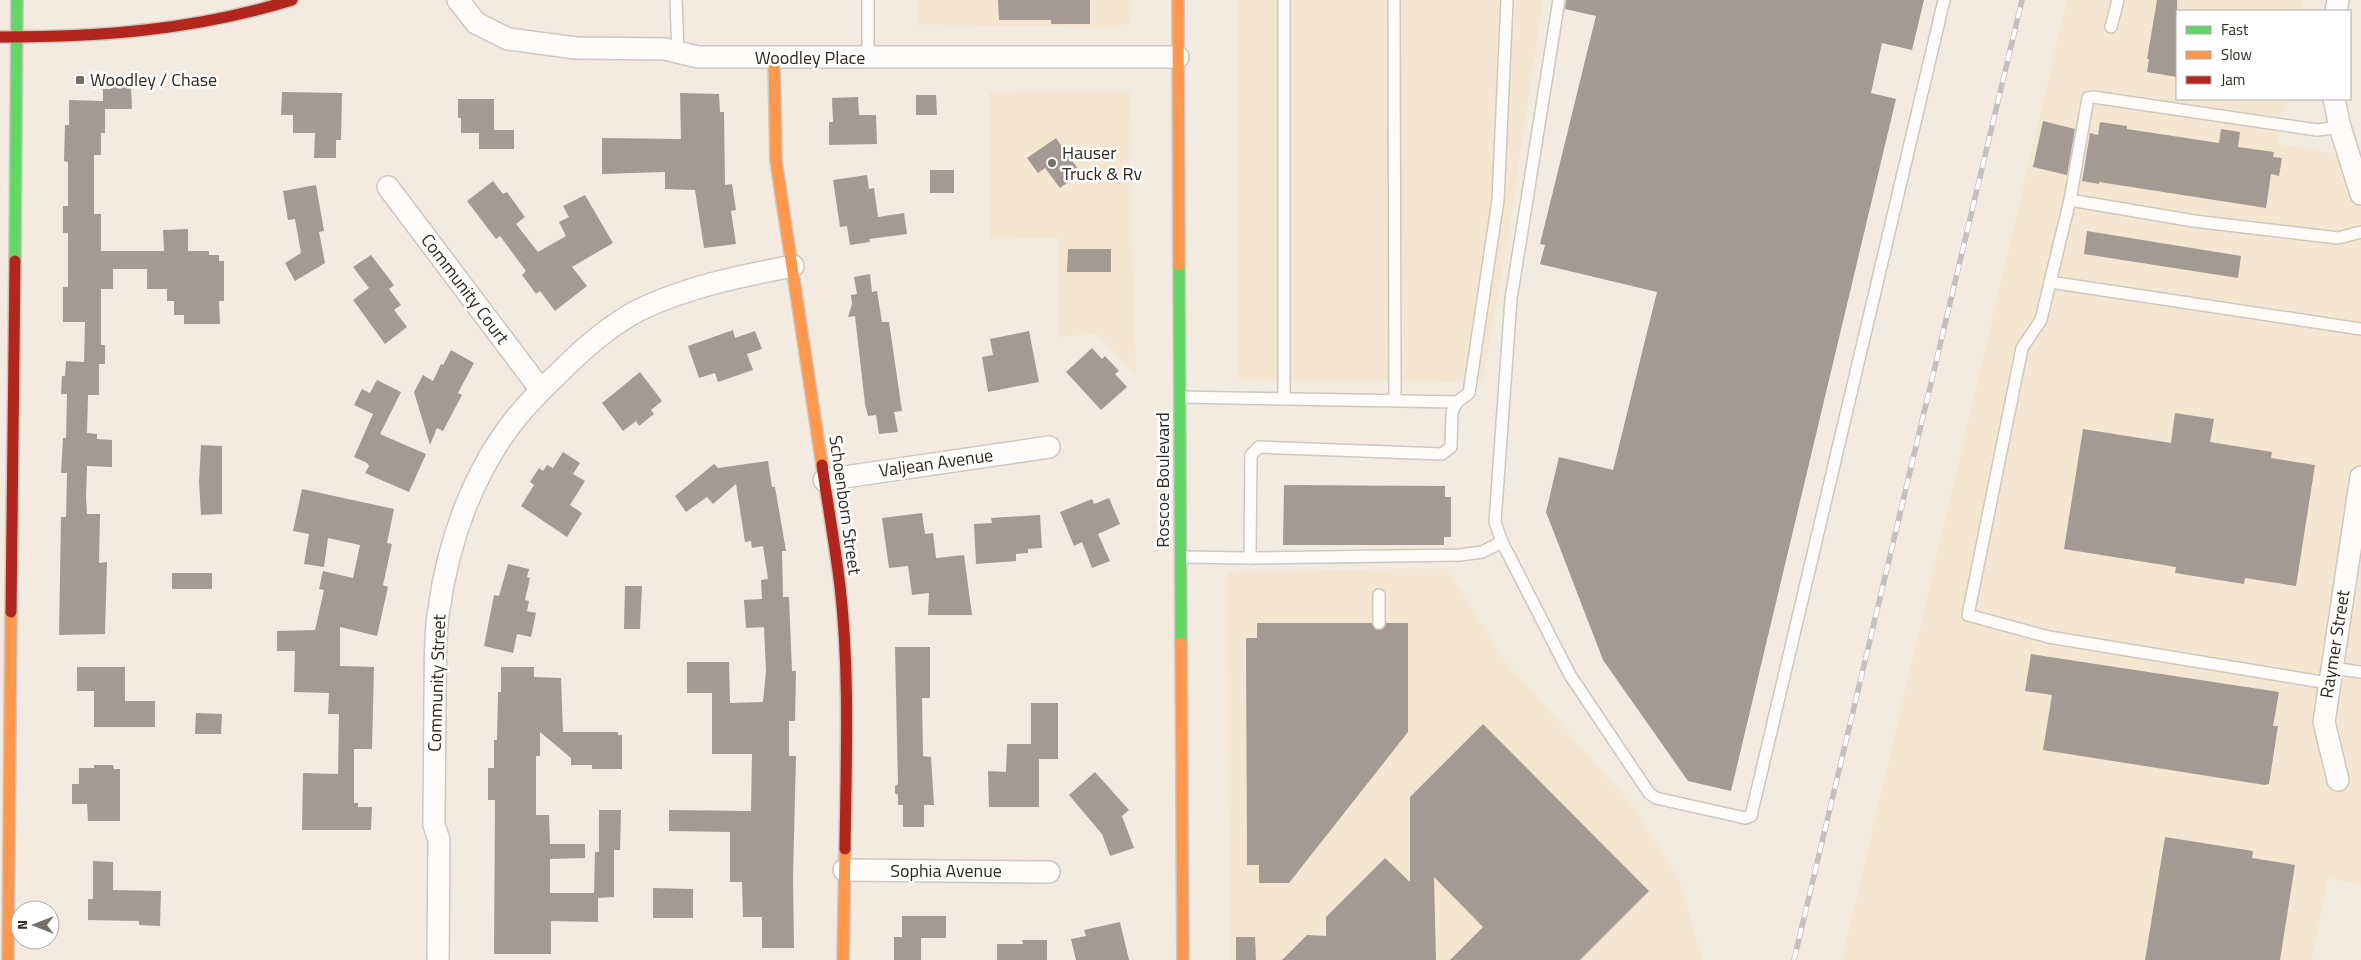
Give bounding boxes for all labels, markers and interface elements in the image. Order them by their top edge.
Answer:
legend [2176,10,2351,100]
text: Fast [2221,18,2249,41]
text: Slow [2221,43,2252,66]
street label: Woodley Place [755,44,865,71]
place label: Woodley / Chase [90,66,217,93]
text: Jam [2221,68,2245,91]
marker: Woodley / Chase [74,74,86,86]
place label: Hauser Truck & Rv [1062,139,1143,187]
marker: Hauser Truck & Rv [1046,157,1058,169]
street label: Community Court [415,228,516,350]
street label: Roscoe Boulevard [1149,412,1176,548]
street label: Schoenborn Street [822,433,869,577]
street label: Valjean Avenue [877,441,995,484]
street label: Raymer Street [2313,587,2357,700]
street label: Community Street [421,613,452,752]
street label: Sophia Avenue [890,857,1002,884]
north arrow [10,900,60,950]
text: N [11,920,32,930]

